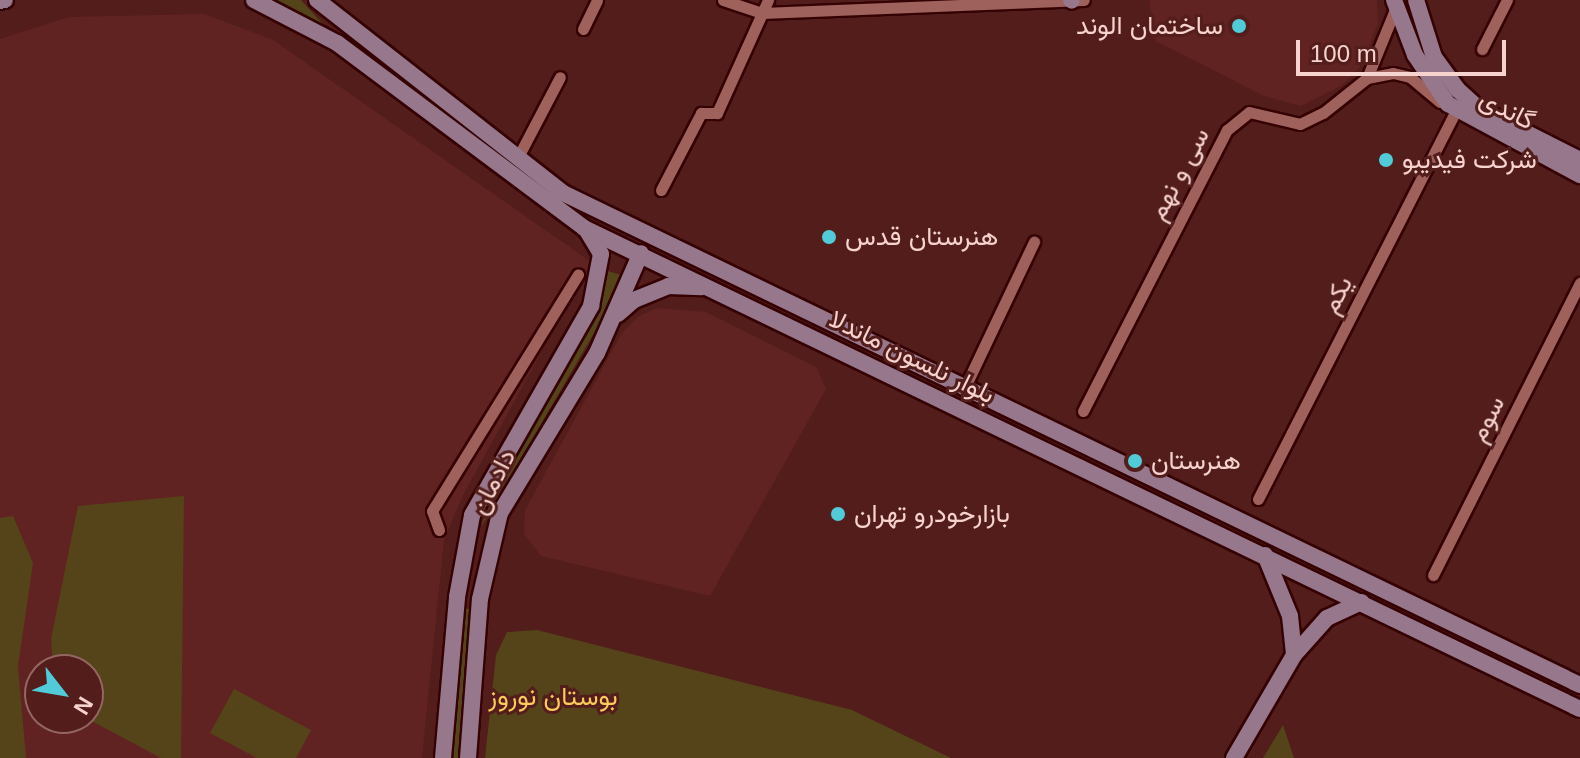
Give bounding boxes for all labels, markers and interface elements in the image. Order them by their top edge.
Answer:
place label: ساختمان الوند [1076,10,1223,42]
marker: ساختمان الوند [1230,17,1248,35]
scale bar [1300,24,1510,74]
text: 100 m [1310,40,1377,67]
street label: گاندی [1474,83,1540,137]
street label: سی و نهم [1142,122,1216,226]
place label: شرکت فیدیبو [1402,144,1537,176]
marker: شرکت فیدیبو [1377,151,1395,169]
place label: هنرستان قدس [845,221,998,253]
marker: هنرستان قدس [820,228,838,246]
street label: یکم [1315,271,1359,319]
street label: بلوار نلسون ماندلا [824,303,1000,411]
street label: سوم [1462,391,1512,447]
street label: دادمان [463,444,523,520]
place label: هنرستان [1151,445,1241,477]
marker: هنرستان [1126,452,1144,470]
place label: بازارخودرو تهران [854,498,1010,530]
marker: بازارخودرو تهران [829,505,847,523]
north arrow [24,654,104,734]
park label: بوستان نوروز [488,681,618,713]
text: N [68,692,98,719]

